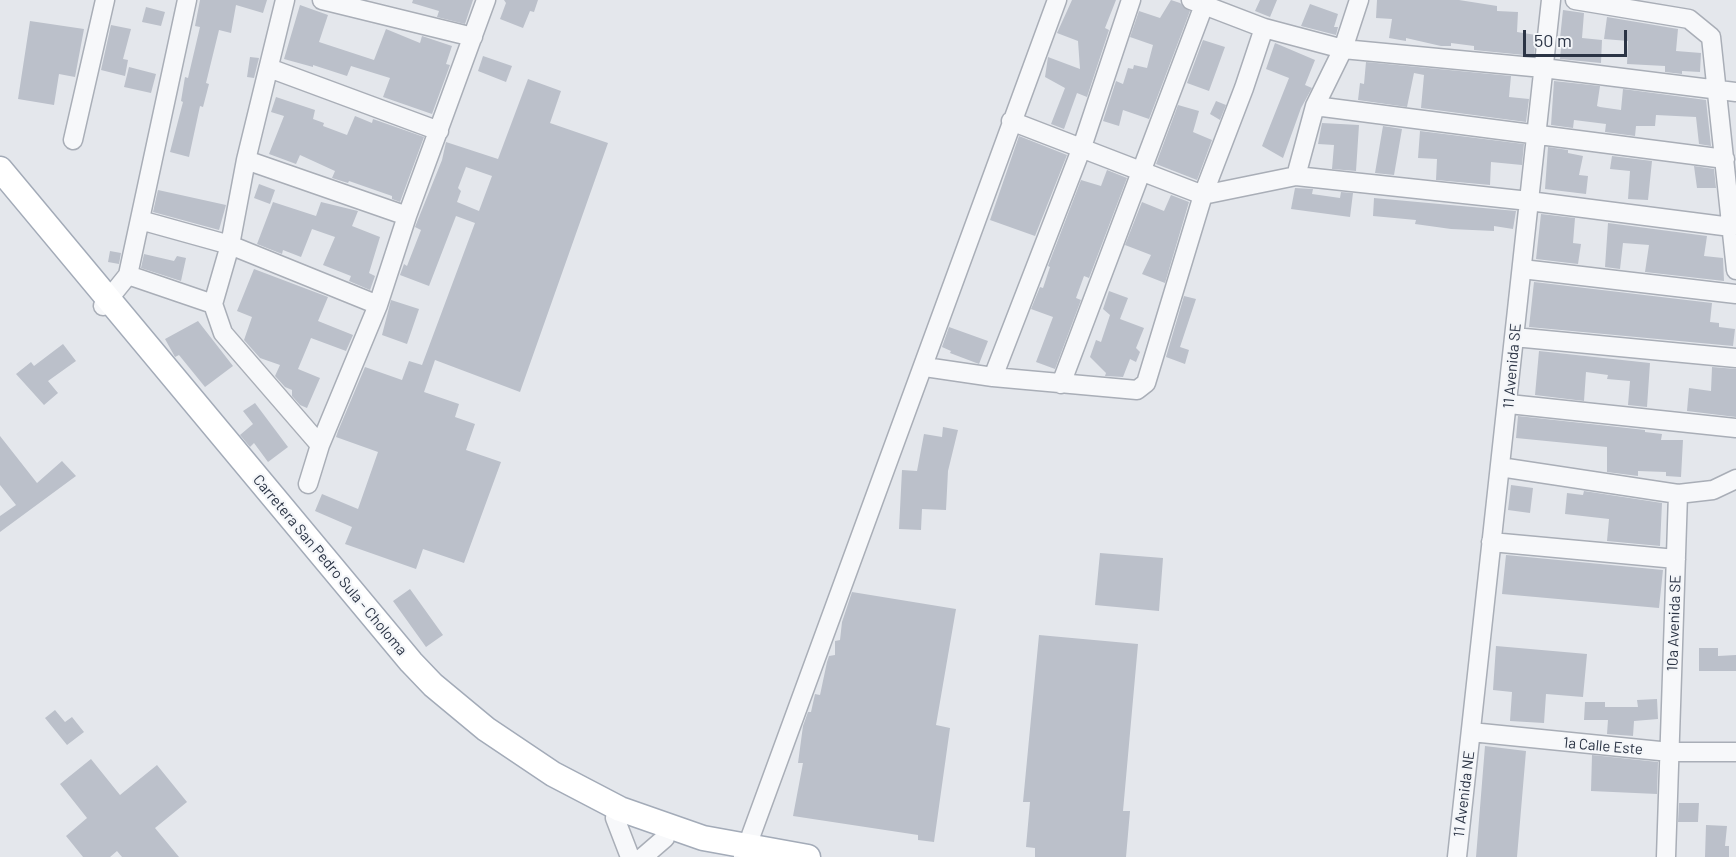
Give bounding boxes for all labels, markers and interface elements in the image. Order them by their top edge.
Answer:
scale bar [1526,18,1630,56]
text: 50 m [1534,29,1572,51]
street label: 11 Avenida SE [1499,323,1525,409]
street label: Carretera San Pedro Sula - Choloma [249,471,411,659]
street label: 10a Avenida SE [1663,574,1685,672]
street label: 1a Calle Este [1562,734,1644,758]
street label: 11 Avenida NE [1450,750,1478,838]

